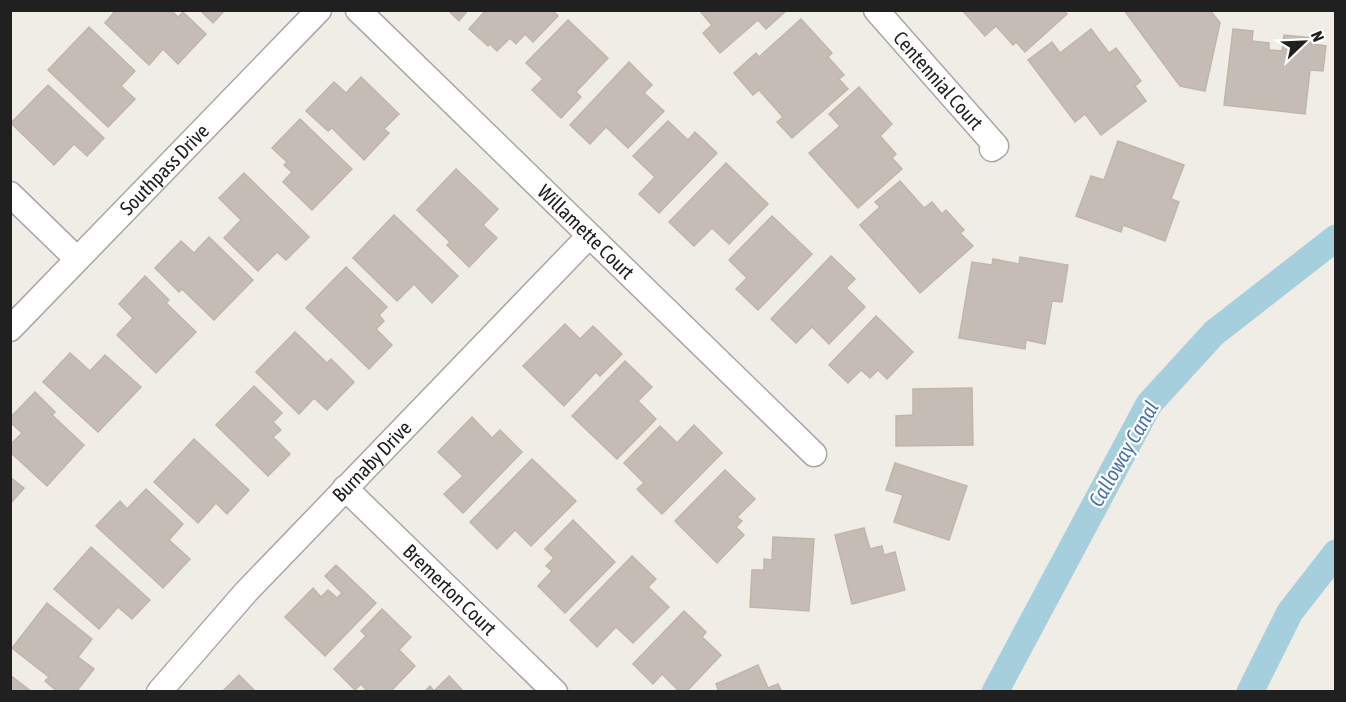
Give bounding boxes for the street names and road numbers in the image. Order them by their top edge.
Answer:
street label: Centennial Court [889,26,988,134]
street label: Southpass Drive [115,119,213,219]
street label: Willamette Court [533,180,639,284]
street label: Burnaby Drive [327,416,416,506]
street label: Bremerton Court [399,539,502,640]

